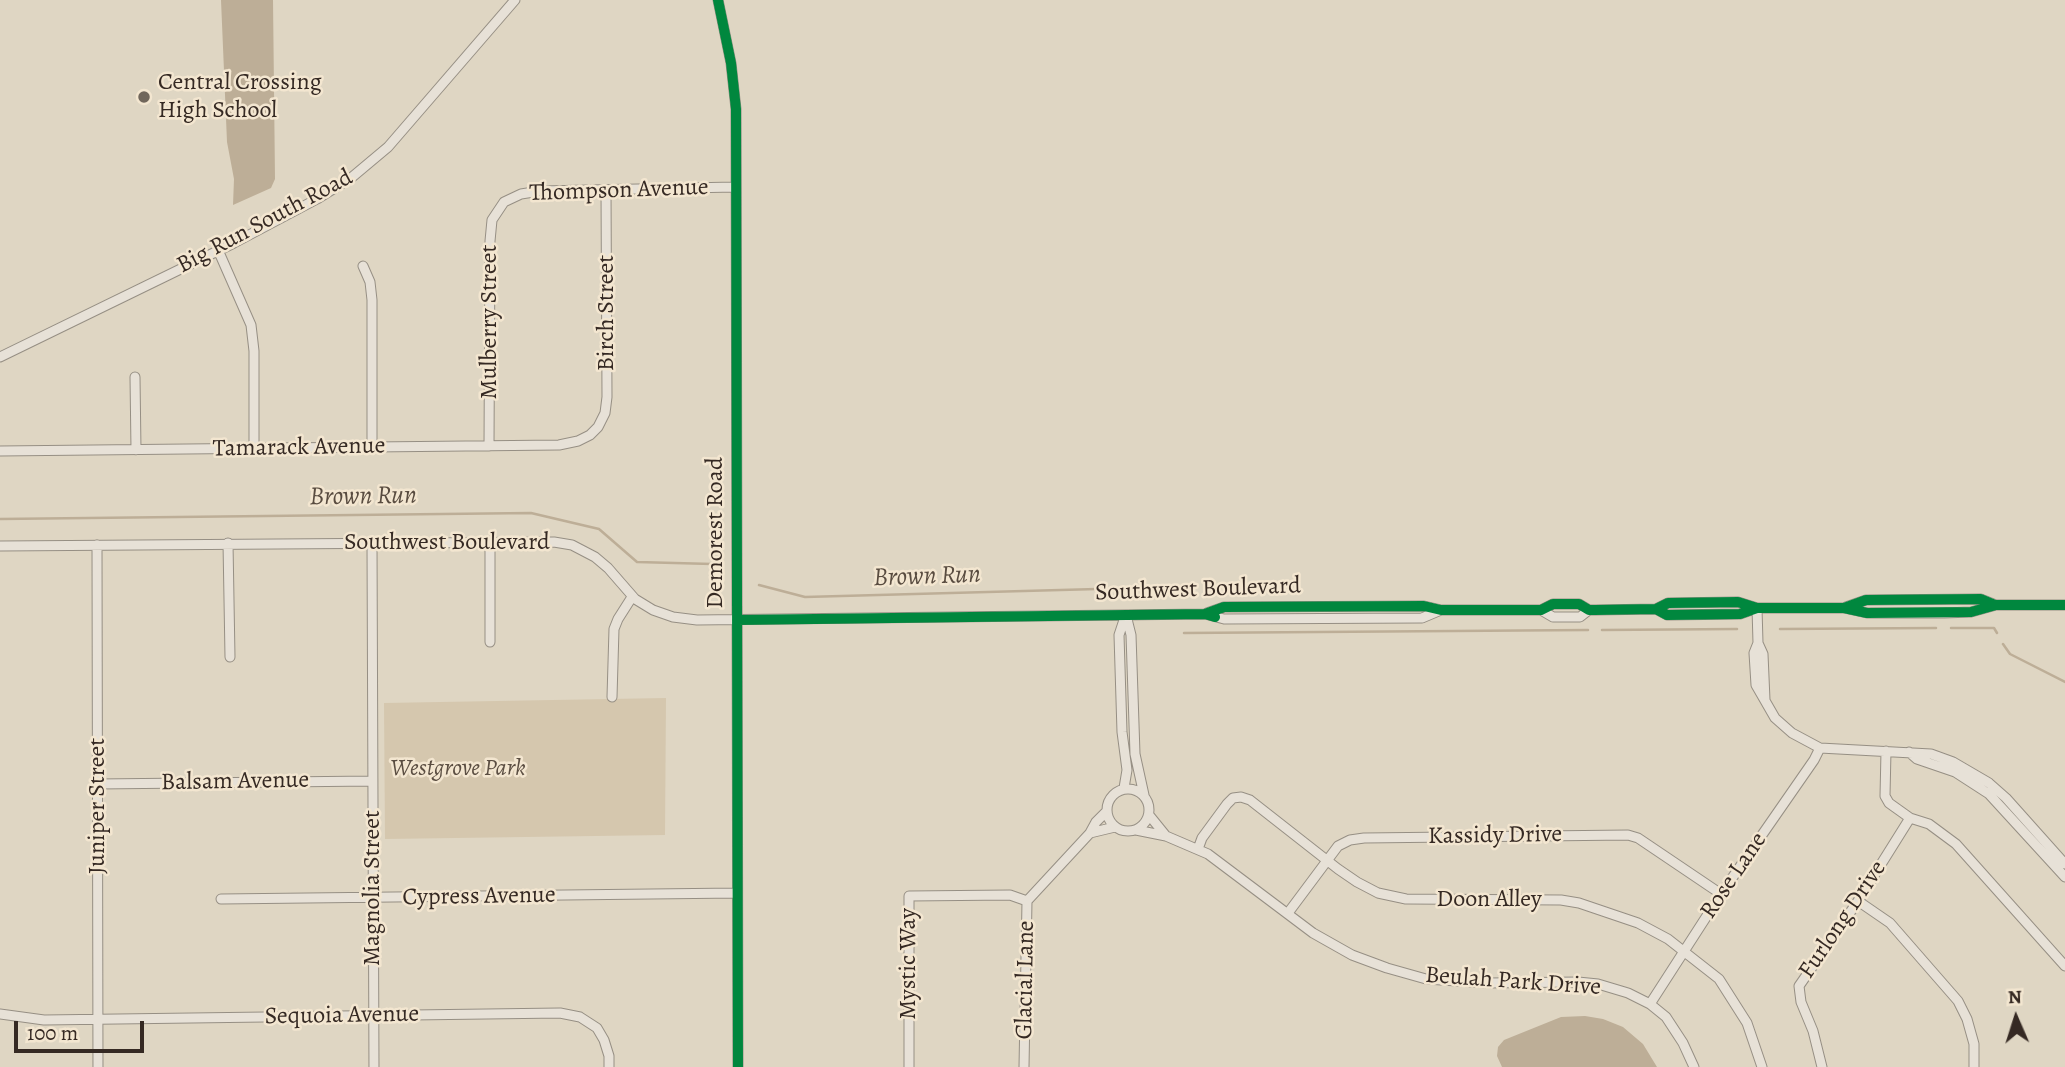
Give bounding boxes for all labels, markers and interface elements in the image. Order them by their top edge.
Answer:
place label: Central Crossing High School [158,69,322,125]
marker: Central Crossing High School [136,89,152,105]
street label: Big Run South Road [172,163,358,281]
street label: Thompson Avenue [529,173,709,209]
street label: Mulberry Street [476,245,504,399]
street label: Birch Street [593,255,621,371]
street label: Tamarack Avenue [212,432,386,464]
street label: Demorest Road [702,457,730,609]
water label: Brown Run [309,480,417,514]
street label: Southwest Boulevard [344,529,550,557]
water label: Brown Run [873,560,981,594]
street label: Southwest Boulevard [1095,572,1301,608]
street label: Juniper Street [84,738,112,874]
park label: Westgrove Park [390,755,526,783]
street label: Balsam Avenue [161,766,309,798]
street label: Magnolia Street [359,810,387,966]
street label: Kassidy Drive [1428,820,1562,852]
street label: Rose Lane [1695,827,1773,925]
street label: Furlong Drive [1793,856,1893,984]
street label: Cypress Avenue [402,881,556,913]
street label: Doon Alley [1436,886,1542,914]
street label: Mystic Way [895,908,923,1020]
street label: Glacial Lane [1011,920,1041,1040]
street label: Beulah Park Drive [1424,961,1602,1003]
north arrow [1981,983,2051,1053]
text: N [2007,984,2022,1010]
street label: Sequoia Avenue [265,1000,419,1032]
scale bar [18,1007,147,1052]
text: 100 m [27,1019,78,1047]

